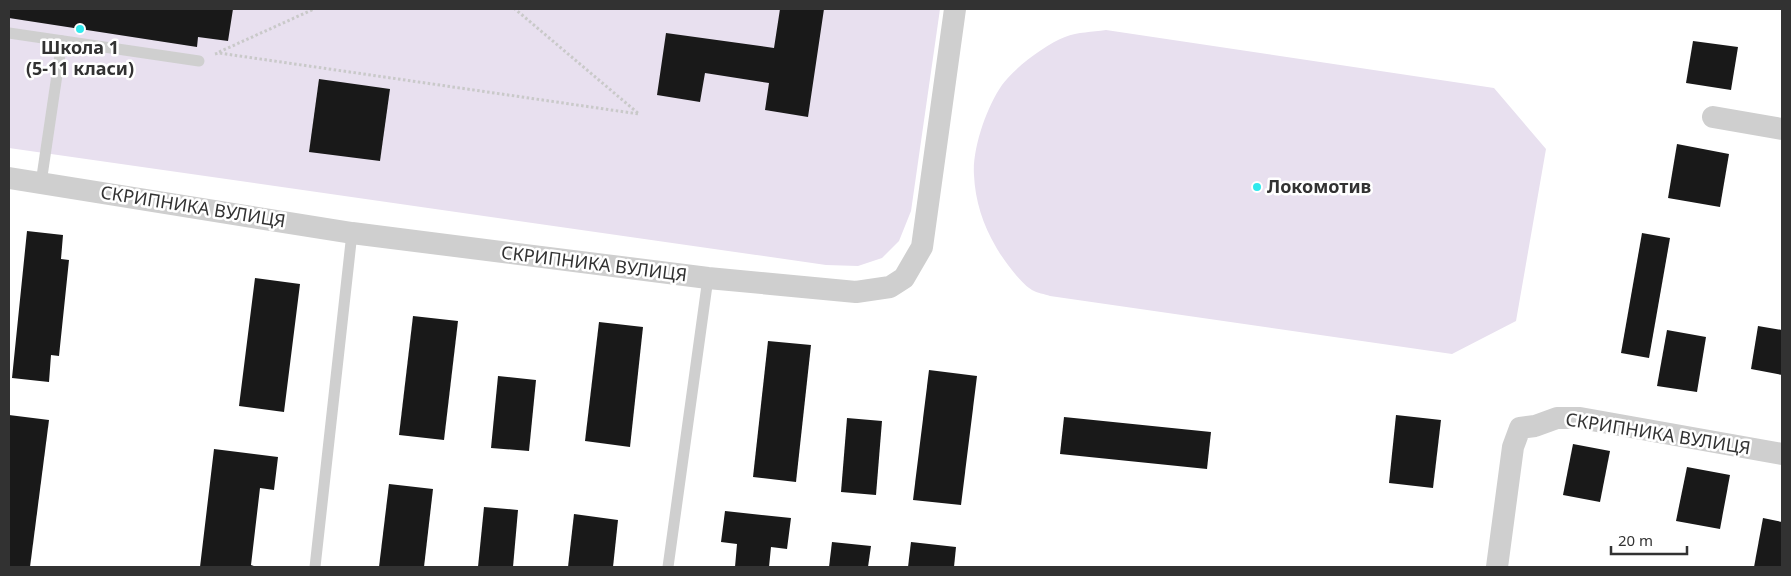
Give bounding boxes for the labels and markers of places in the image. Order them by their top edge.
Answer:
marker: Школа 1 (5-11 класи) [74,23,86,35]
place label: Школа 1 (5-11 класи) [26,35,134,80]
place label: Локомотив [1267,174,1372,198]
marker: Локомотив [1251,181,1263,193]

